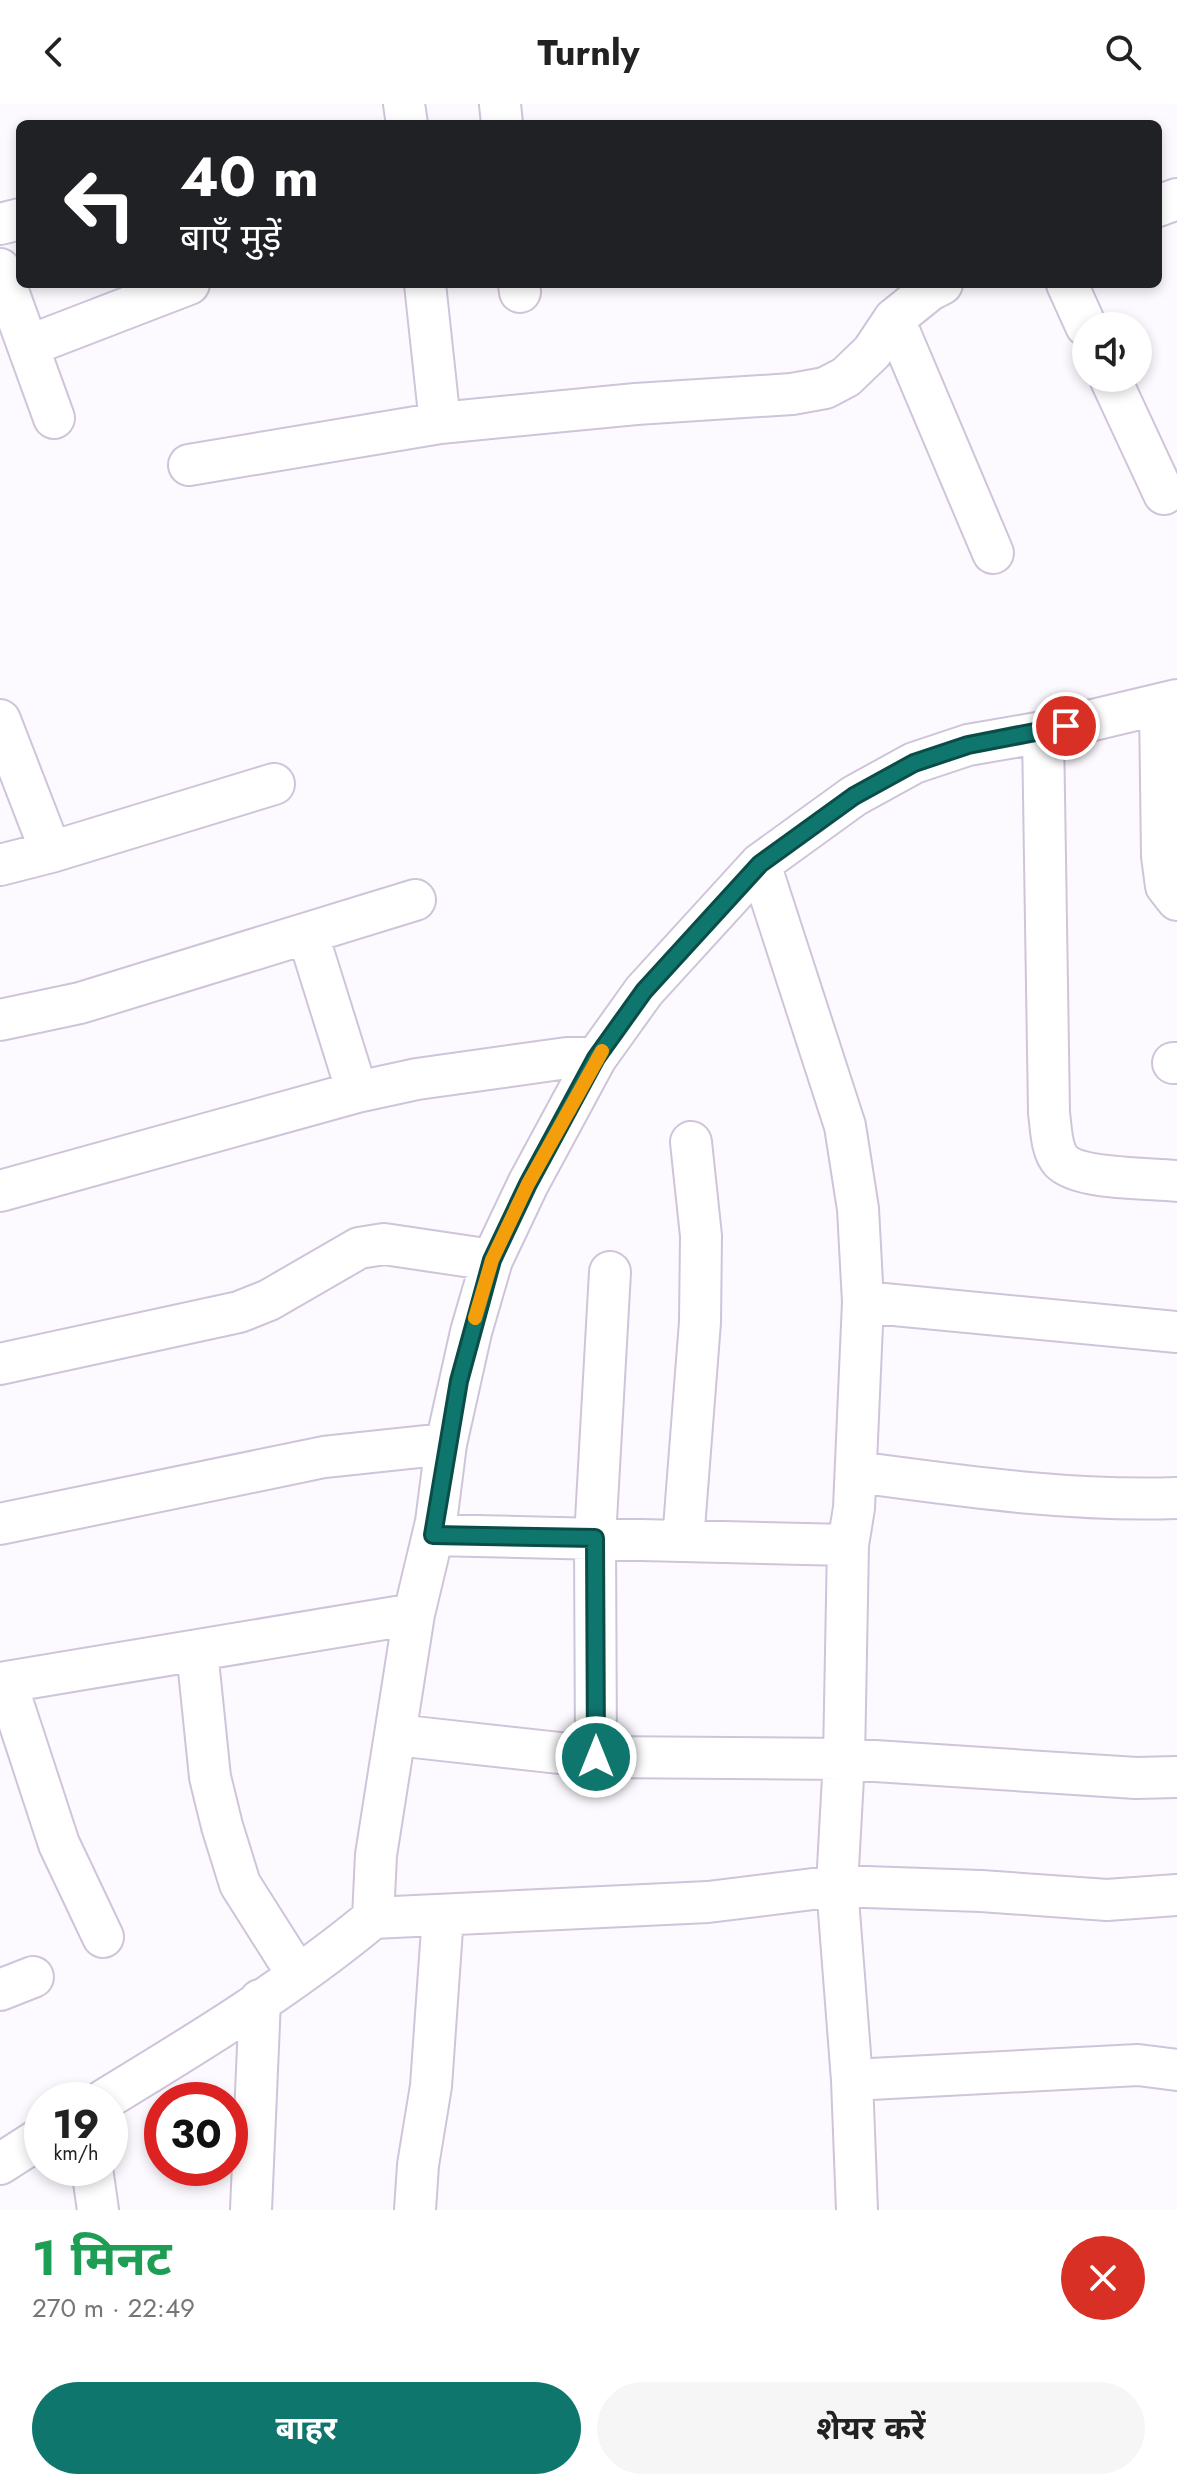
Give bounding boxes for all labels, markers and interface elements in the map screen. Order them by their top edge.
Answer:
text: Turnly [538,26,640,78]
icon: back [32,30,76,74]
icon: search [1101,30,1145,74]
text: 40 m [180,136,319,217]
icon: left [48,152,152,256]
text: बाएँ मुड़ें [180,211,281,263]
map controls [1072,312,1152,392]
button: sound [1072,312,1152,392]
pin [1032,692,1100,760]
icon: arrive [1044,704,1088,748]
position arrow [554,1715,638,1799]
speed limit sign: 30 [144,2082,248,2186]
text: 19 [52,2095,100,2153]
text: km/h [53,2139,99,2168]
text: 1 मिनट [32,2224,172,2293]
button: close [1061,2236,1145,2320]
text: 270 m · 22:49 [32,2289,195,2327]
button: बाहर [32,2382,581,2474]
button: शेयर करें [597,2382,1145,2474]

